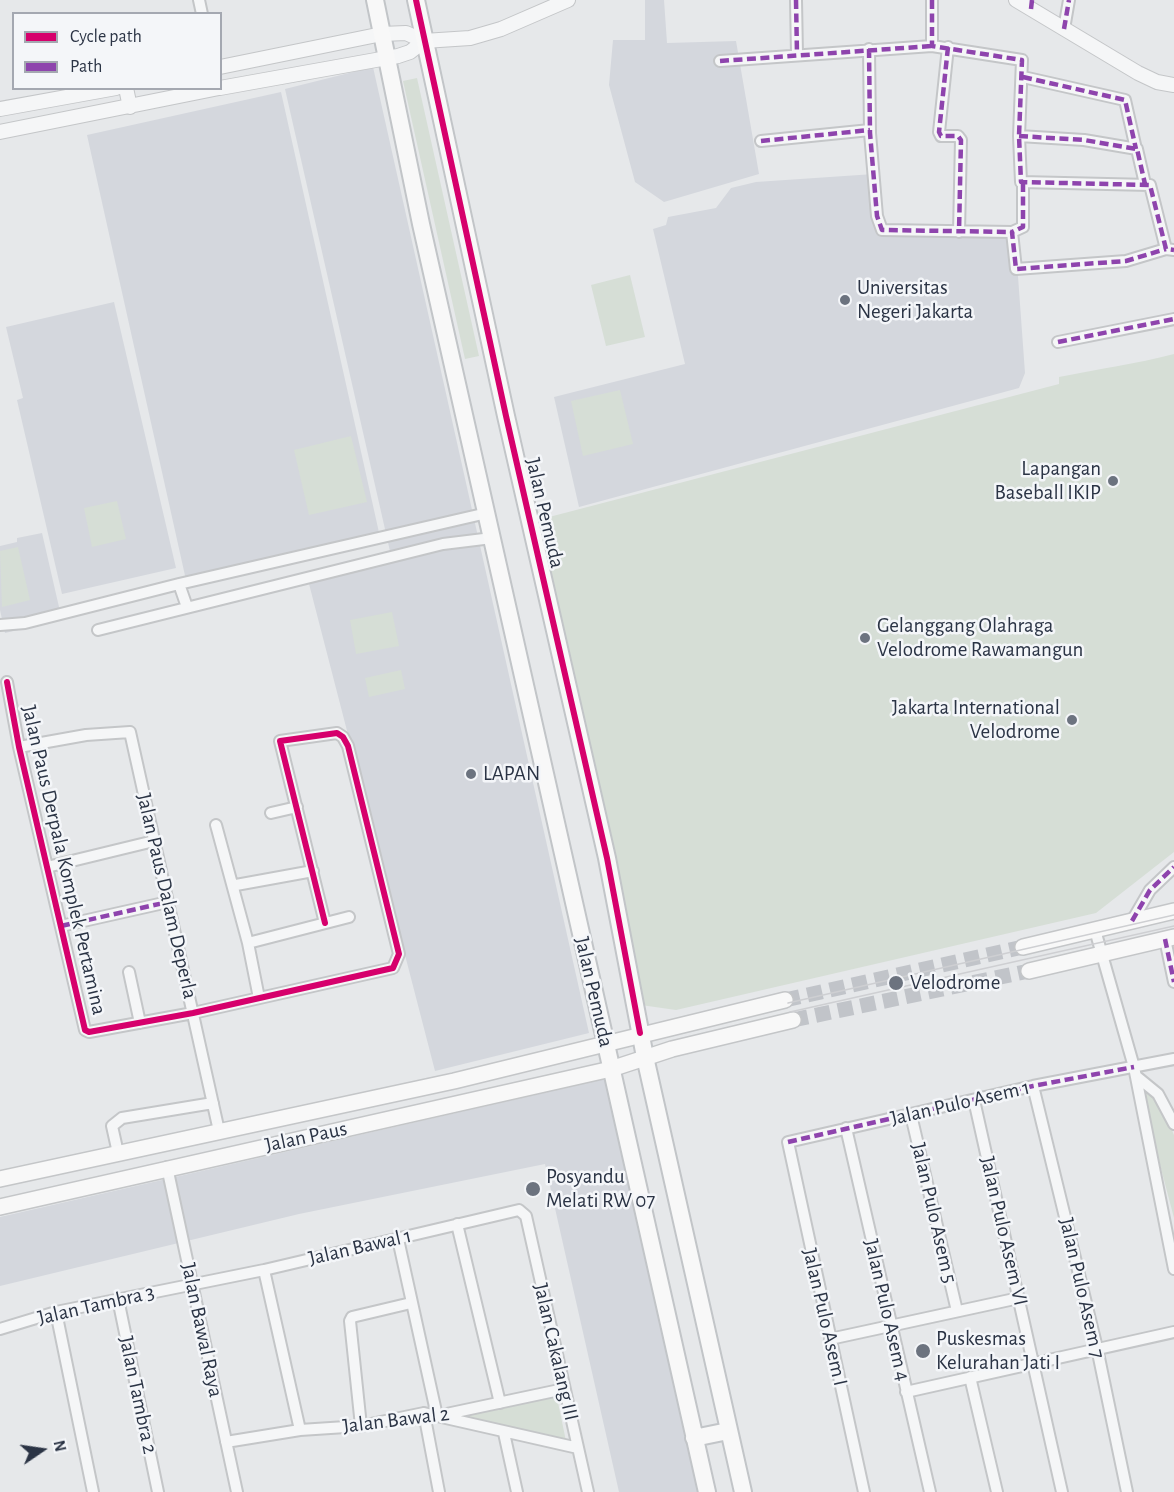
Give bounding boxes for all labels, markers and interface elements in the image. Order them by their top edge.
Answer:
legend [12,12,222,90]
text: Cycle path [70,28,142,46]
text: Path [70,58,102,76]
place label: Universitas Negeri Jakarta [857,275,973,325]
marker: Universitas Negeri Jakarta [838,293,852,307]
street label: Jalan Pemuda [520,455,570,571]
place label: Lapangan Baseball IKIP [995,456,1101,506]
marker: Lapangan Baseball IKIP [1106,474,1120,488]
place label: Gelanggang Olahraga Velodrome Rawamangun [877,613,1083,663]
marker: Gelanggang Olahraga Velodrome Rawamangun [858,631,872,645]
place label: Jakarta International Velodrome [892,695,1060,745]
street label: Jalan Paus Derpala Komplek Pertamina [16,703,112,1017]
marker: Jakarta International Velodrome [1065,713,1079,727]
place label: LAPAN [483,761,540,787]
marker: LAPAN [464,767,478,781]
street label: Jalan Paus Dalam Deperla [131,791,203,1001]
street label: Jalan Pemuda [569,934,619,1050]
place label: Velodrome [910,970,1000,996]
marker: Velodrome [887,974,905,992]
street label: Jalan Pulo Asem 1 [888,1075,1032,1131]
street label: Jalan Paus [263,1116,349,1158]
street label: Jalan Pulo Asem 5 [906,1140,962,1286]
street label: Jalan Pulo Asem VI [975,1154,1033,1308]
place label: Posyandu Melati RW 07 [546,1164,655,1214]
marker: Posyandu Melati RW 07 [524,1180,542,1198]
street label: Jalan Pulo Asem 7 [1054,1215,1110,1361]
street label: Jalan Bawal 1 [306,1223,414,1271]
street label: Jalan Pulo Asem 4 [858,1237,916,1383]
street label: Jalan Pulo Asem I [797,1246,853,1388]
street label: Jalan Bawal Raya [175,1261,229,1399]
street label: Jalan Tambra 3 [35,1279,157,1331]
street label: Jalan Cakalang III [528,1281,584,1423]
place label: Puskesmas Kelurahan Jati I [936,1326,1060,1376]
street label: Jalan Tambra 2 [113,1334,163,1456]
marker: Puskesmas Kelurahan Jati I [914,1342,932,1360]
street label: Jalan Bawal 2 [341,1401,451,1439]
north arrow [12,1420,72,1480]
text: N [50,1439,69,1453]

